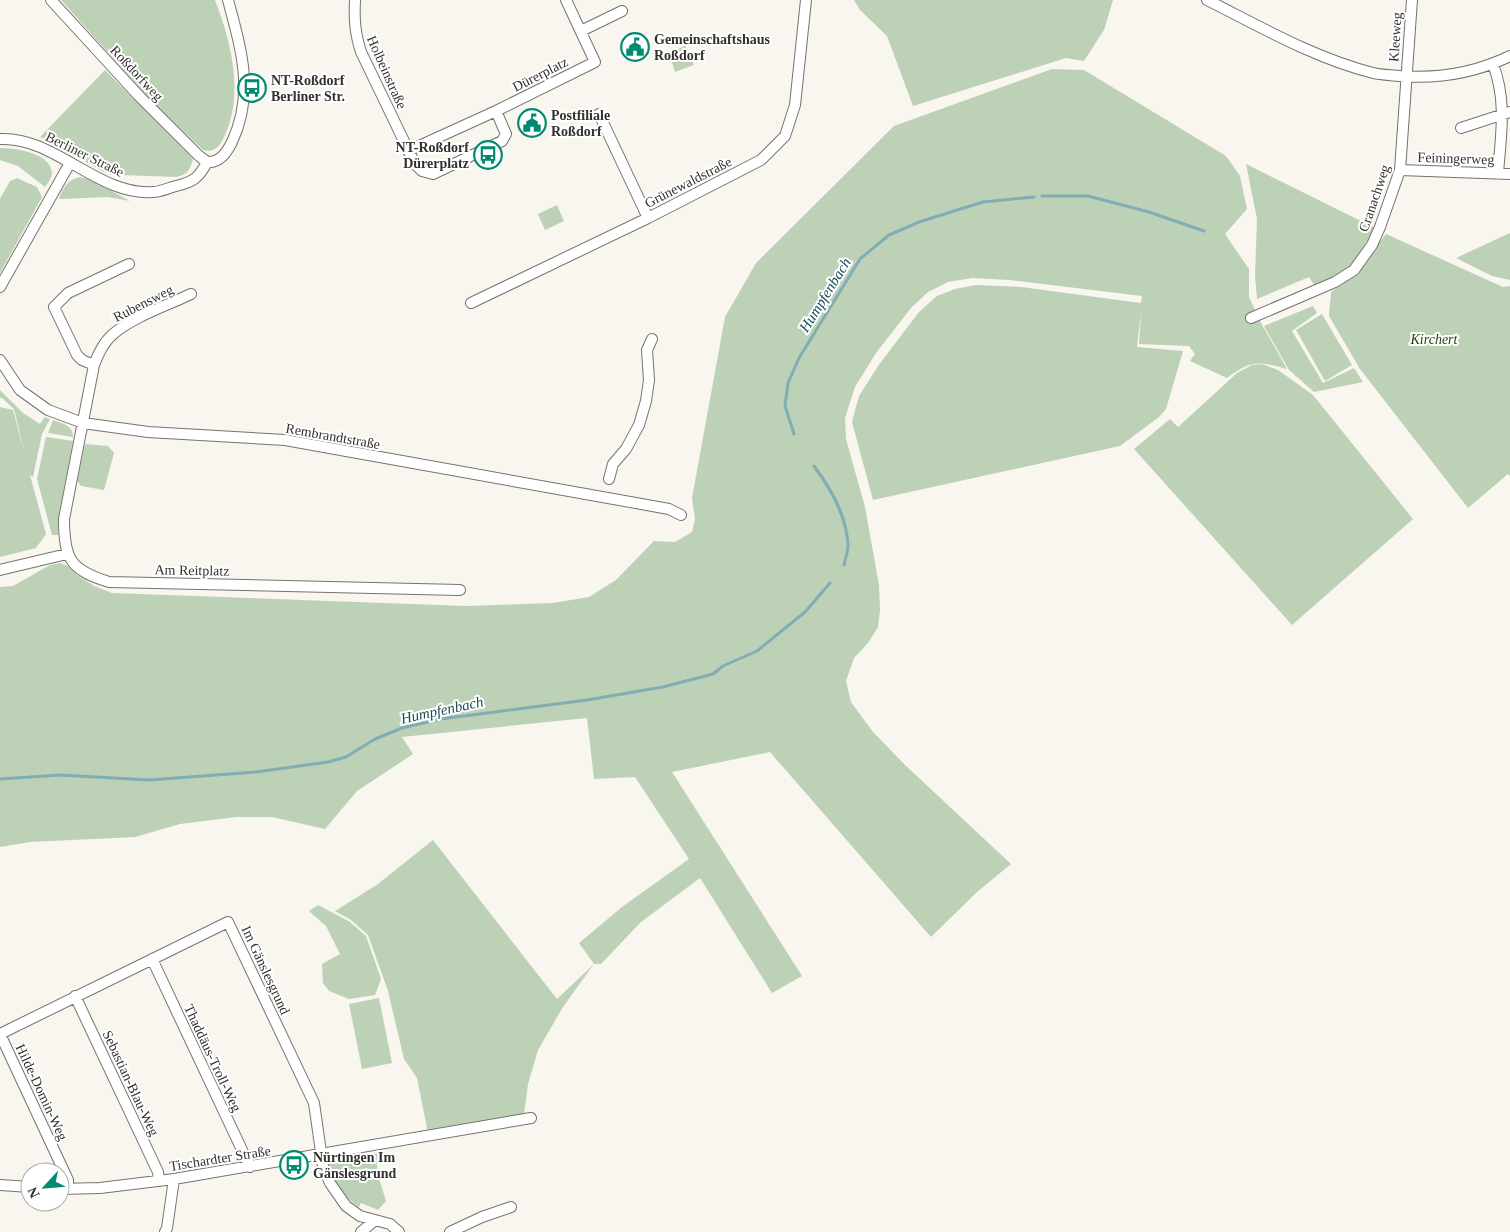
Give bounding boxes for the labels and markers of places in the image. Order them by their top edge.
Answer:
public building icon: Gemeinschaftshaus Roßdorf [620,32,650,62]
place label: Gemeinschaftshaus Roßdorf [654,32,770,63]
bus stop icon: NT-Roßdorf Berliner Str. [237,73,267,103]
place label: NT-Roßdorf Berliner Str. [271,73,345,104]
public building icon: Postfiliale Roßdorf [517,108,547,138]
place label: Postfiliale Roßdorf [551,108,610,139]
place label: NT-Roßdorf Dürerplatz [396,140,469,171]
bus stop icon: NT-Roßdorf Dürerplatz [473,140,503,170]
bus stop icon: Nürtingen Im Gänslesgrund [279,1150,309,1180]
place label: Nürtingen Im Gänslesgrund [313,1150,396,1181]

